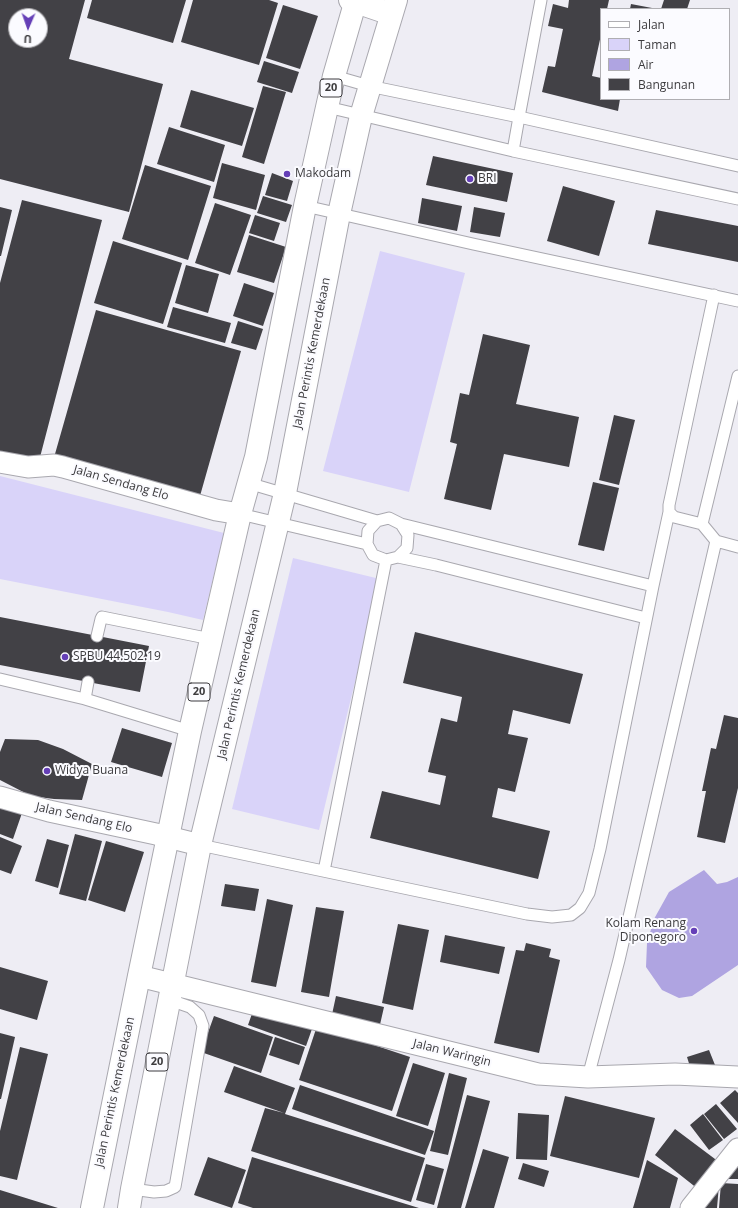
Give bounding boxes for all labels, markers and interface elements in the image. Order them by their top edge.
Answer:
north arrow [8,8,48,48]
legend [600,8,730,100]
text: Jalan [638,16,665,33]
text: U [23,32,32,47]
text: Taman [638,36,676,53]
text: Air [638,56,654,73]
text: Bangunan [638,76,695,93]
road number: 20 [320,79,342,97]
place label: Makodam [295,167,351,181]
marker: Makodam [282,169,292,179]
place label: BRI [478,172,497,186]
marker: BRI [465,174,475,184]
street label: Jalan Perintis Kemerdekaan [290,276,334,430]
street label: Jalan Sendang Elo [72,462,170,504]
street label: Jalan Perintis Kemerdekaan [215,608,263,760]
place label: SPBU 44.502.19 [73,650,161,664]
marker: SPBU 44.502.19 [60,652,70,662]
road number: 20 [188,683,210,701]
place label: Widya Buana [55,764,128,778]
marker: Widya Buana [42,766,52,776]
street label: Jalan Sendang Elo [34,800,134,836]
place label: Kolam Renang Diponegoro [605,917,686,945]
marker: Kolam Renang Diponegoro [689,926,699,936]
street label: Jalan Perintis Kemerdekaan [92,1015,138,1169]
street label: Jalan Waringin [411,1036,493,1070]
road number: 20 [146,1053,168,1071]

